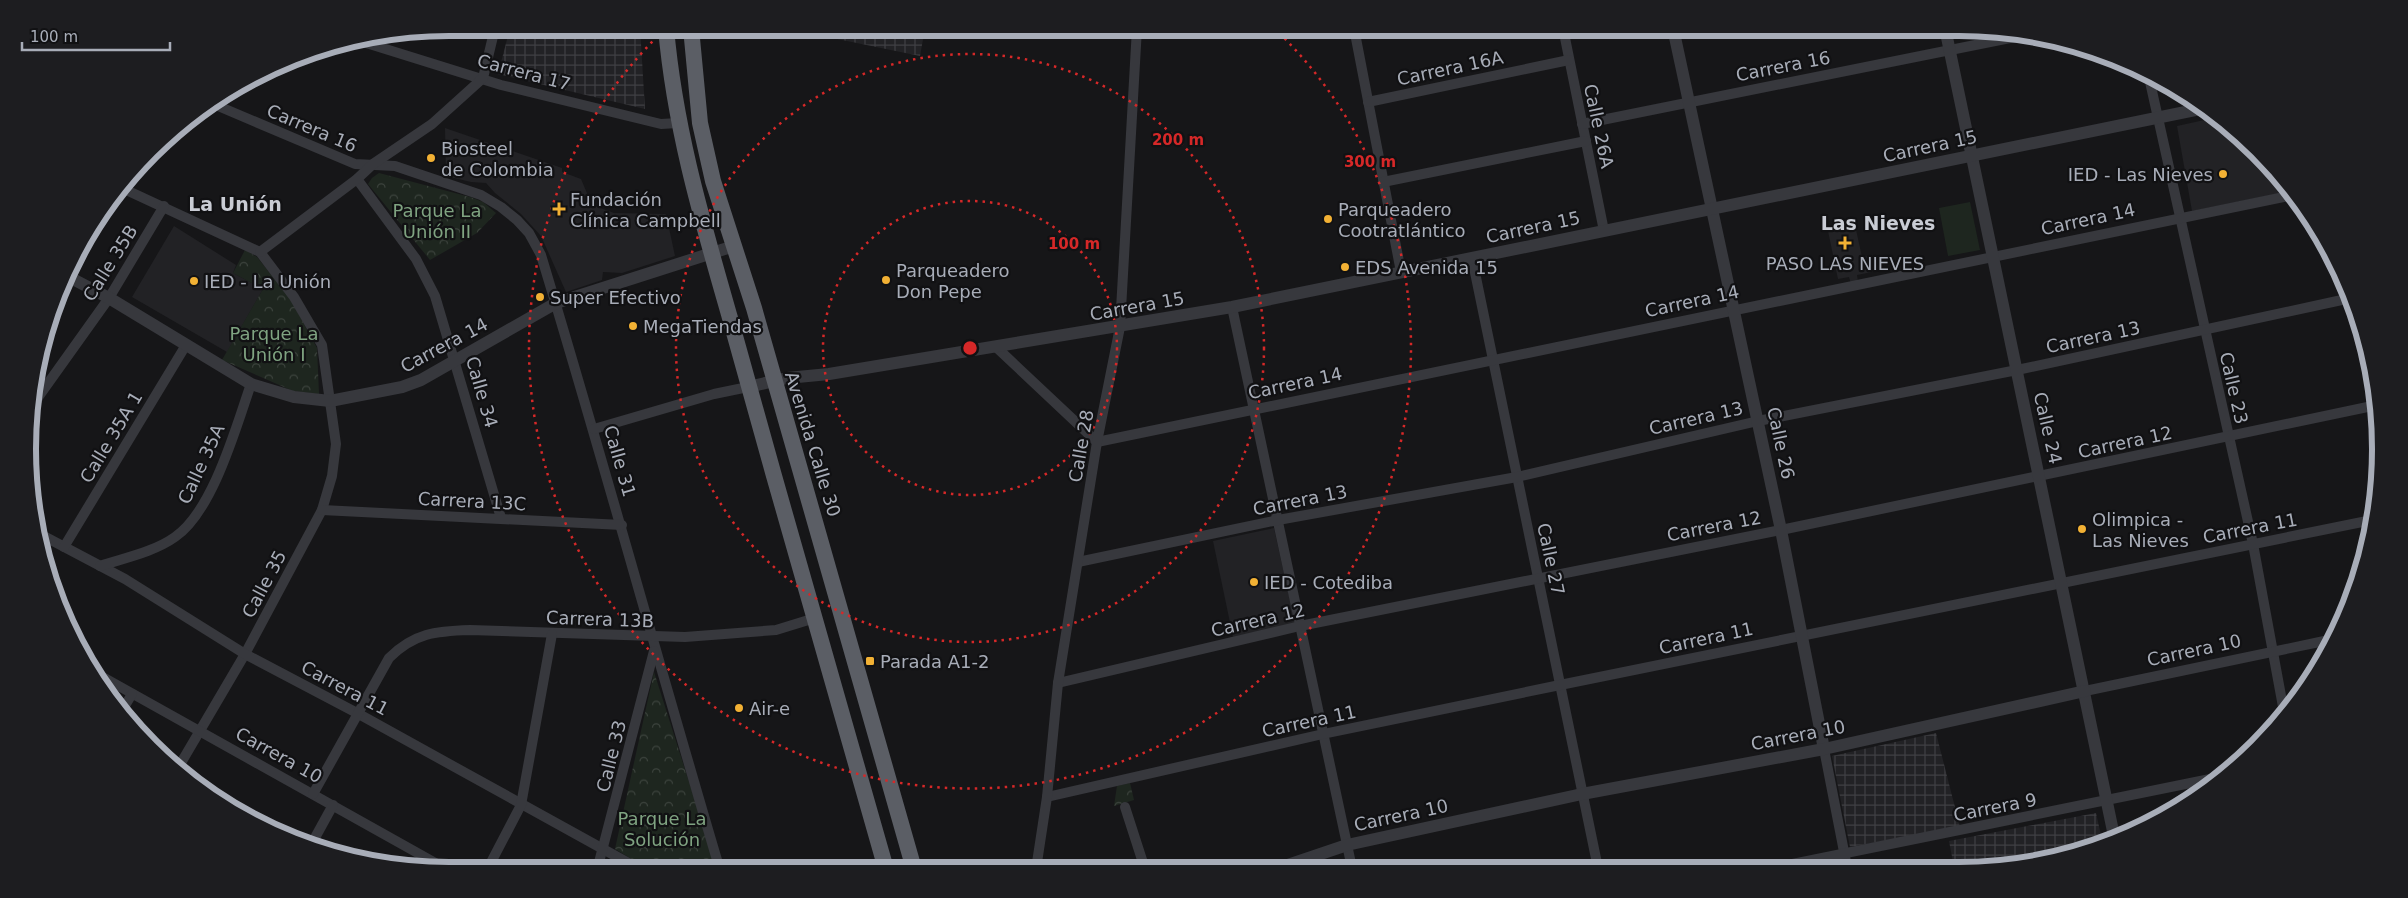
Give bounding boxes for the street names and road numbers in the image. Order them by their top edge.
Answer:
street label: Carrera 16A [1395,46,1506,90]
street label: Carrera 16 [1734,47,1832,85]
street label: Carrera 17 [475,49,573,95]
street label: Calle 26A [1580,82,1618,171]
street label: Carrera 16 [264,100,360,156]
street label: Carrera 15 [1881,126,1979,166]
street label: Carrera 14 [2039,199,2137,239]
street label: Carrera 15 [1484,207,1582,247]
street label: Calle 35B [78,221,142,305]
street label: Carrera 14 [1643,281,1741,321]
street label: Carrera 15 [1088,287,1186,325]
street label: Carrera 14 [397,313,491,377]
street label: Carrera 13 [2044,317,2142,357]
street label: Calle 23 [2216,350,2252,426]
street label: Calle 34 [462,354,502,430]
street label: Carrera 14 [1246,363,1344,403]
street label: Avenida Calle 30 [781,369,845,519]
street label: Calle 35A 1 [76,388,146,486]
street label: Calle 24 [2030,390,2066,466]
street label: Carrera 13 [1647,397,1745,439]
street label: Calle 26 [1763,405,1799,481]
street label: Calle 28 [1064,408,1098,484]
street label: Calle 35A [173,420,229,507]
street label: Carrera 12 [2076,422,2174,462]
street label: Calle 31 [600,423,640,499]
street label: Carrera 13 [1251,481,1349,519]
street label: Carrera 13C [417,488,527,514]
street label: Carrera 12 [1665,507,1763,545]
street label: Carrera 11 [2201,509,2299,547]
street label: Calle 27 [1533,521,1569,597]
street label: Calle 35 [238,547,290,621]
street label: Carrera 12 [1209,599,1307,641]
street label: Carrera 13B [546,607,654,631]
street label: Carrera 11 [1657,618,1755,658]
street label: Carrera 10 [2145,630,2243,670]
street label: Carrera 11 [298,656,392,720]
street label: Carrera 11 [1260,701,1358,741]
street label: Carrera 10 [1749,716,1847,754]
street label: Calle 33 [592,718,630,794]
street label: Carrera 10 [232,723,326,787]
street label: Carrera 9 [1952,789,2038,825]
street label: Carrera 10 [1352,795,1450,835]

